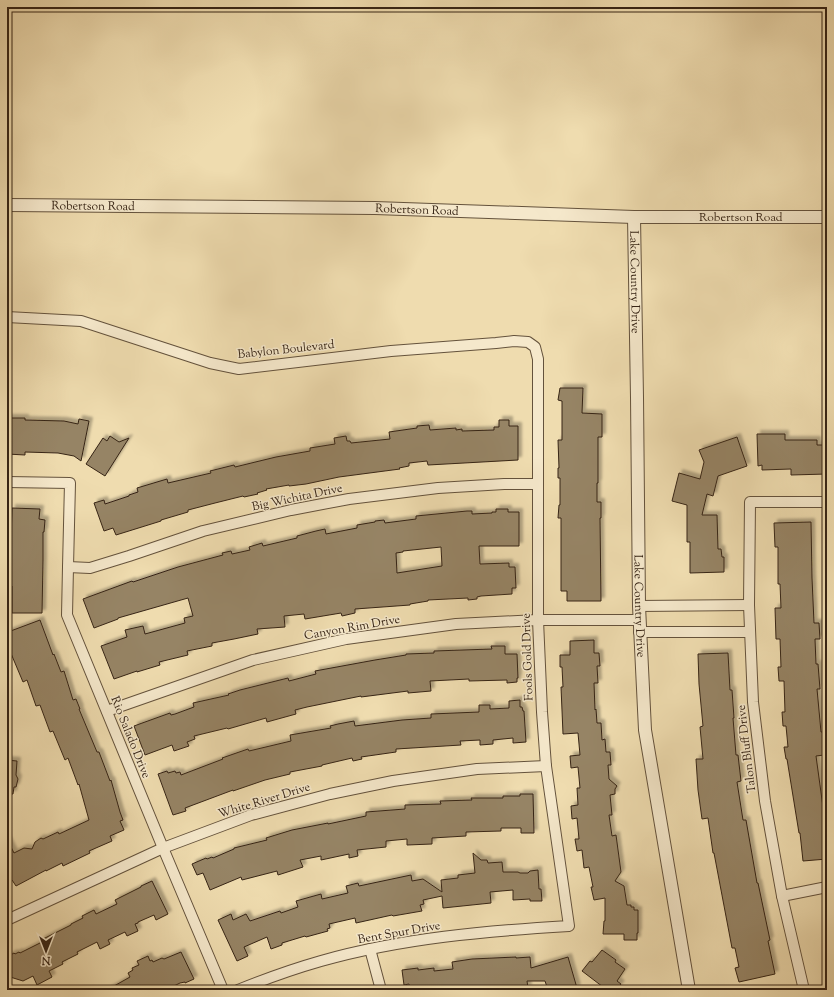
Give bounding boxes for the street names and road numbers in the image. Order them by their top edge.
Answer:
street label: Robertson Road [51,197,135,216]
street label: Robertson Road [375,200,459,221]
street label: Robertson Road [699,209,783,227]
street label: Lake Country Drive [624,230,644,334]
street label: Babylon Boulevard [237,336,336,364]
street label: Big Wichita Drive [250,480,345,516]
street label: Lake Country Drive [629,554,650,658]
street label: Canyon Rim Drive [303,611,402,645]
street label: Fools Gold Drive [517,612,539,701]
street label: Rio Salado Drive [105,694,155,782]
street label: Talon Bluff Drive [733,703,761,794]
street label: White River Drive [216,778,313,824]
street label: Bent Spur Drive [357,917,442,949]

